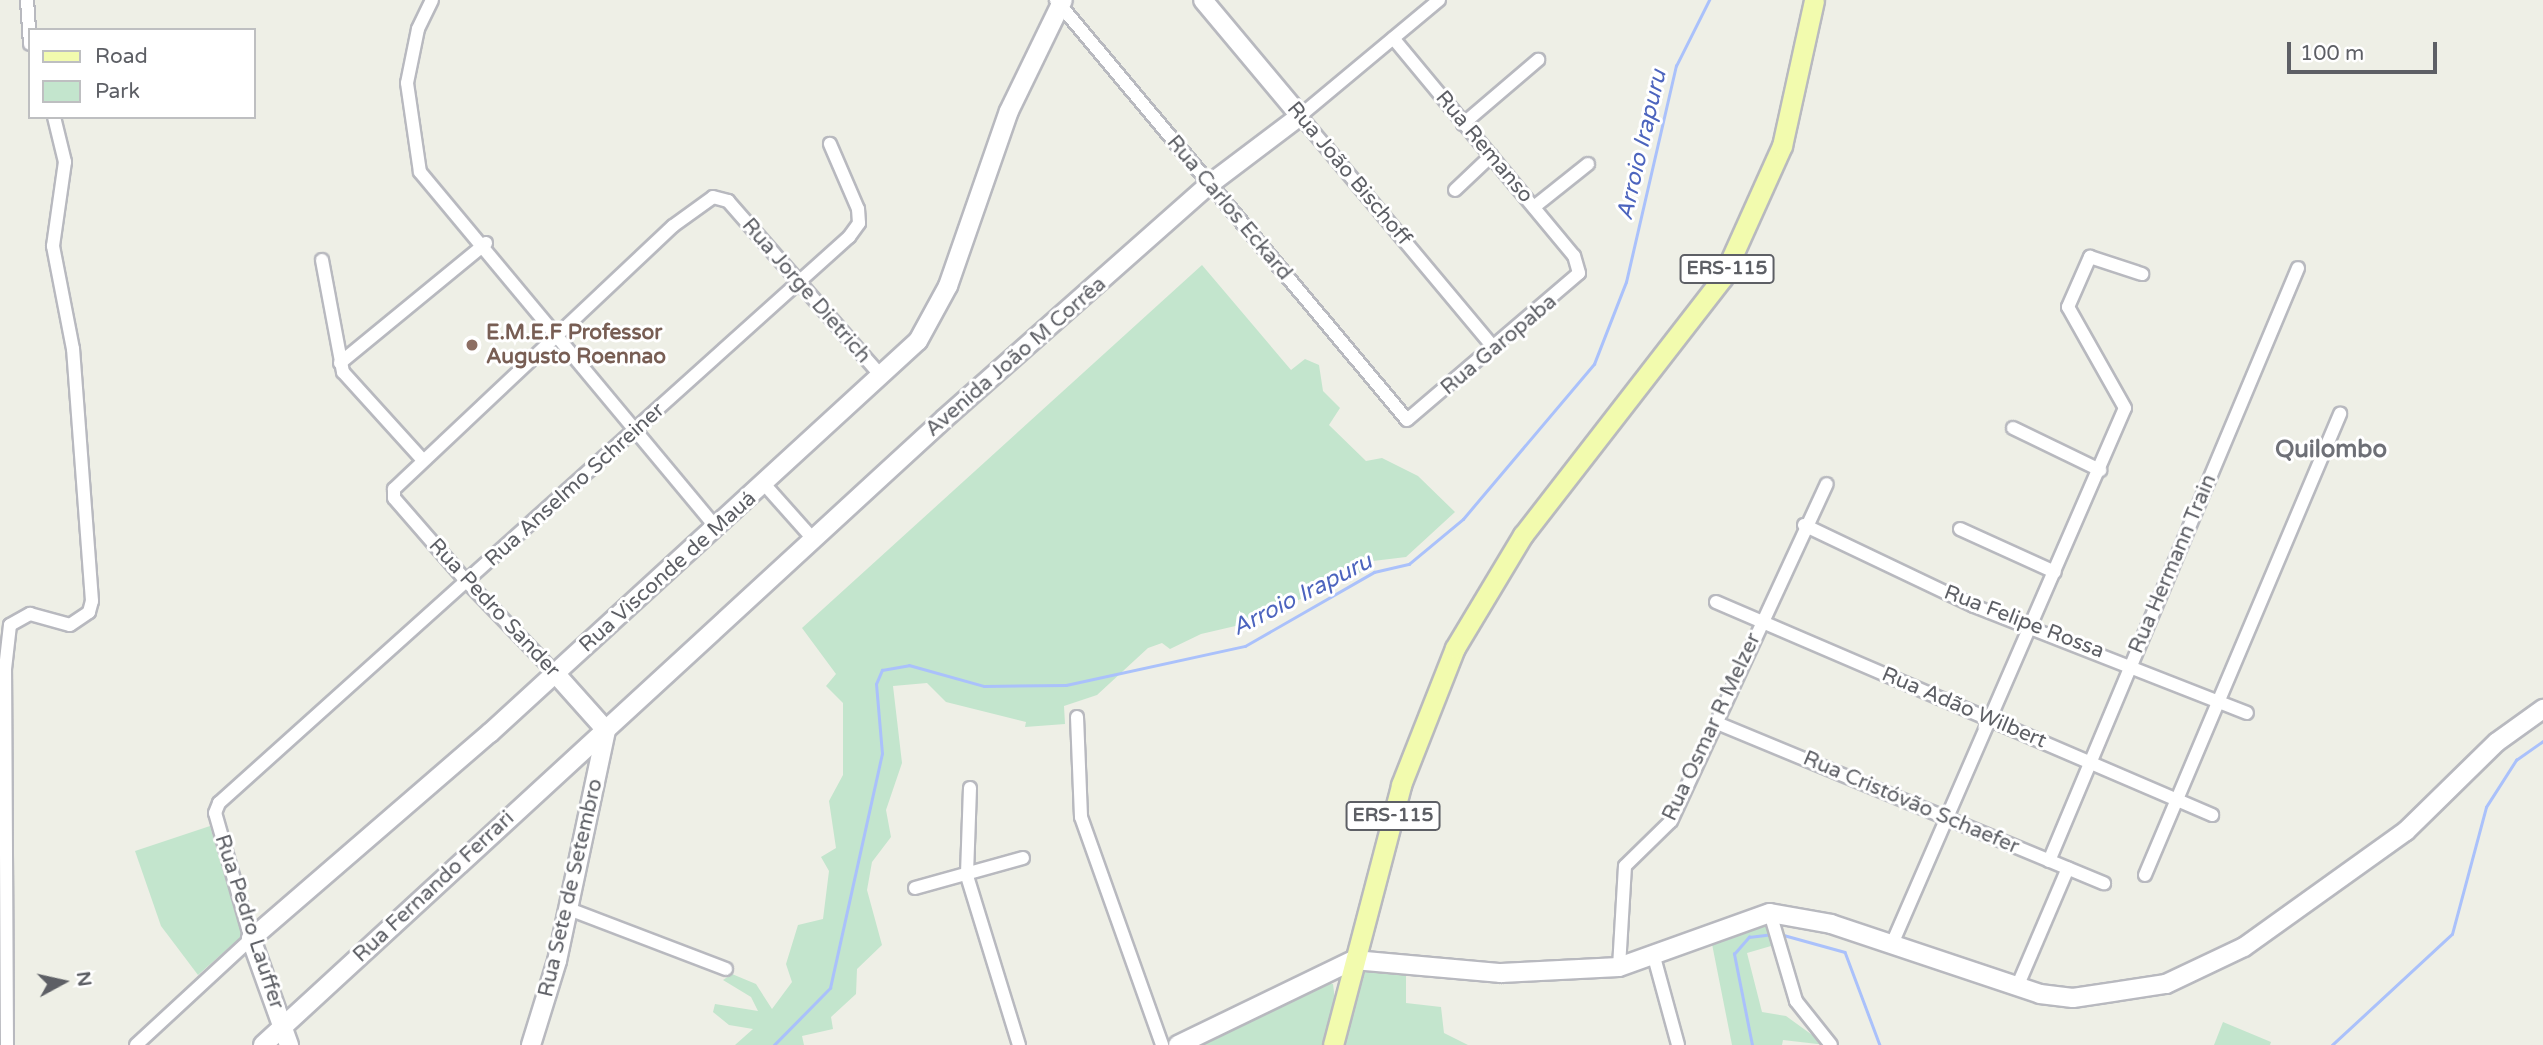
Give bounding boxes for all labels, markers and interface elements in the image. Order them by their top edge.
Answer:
legend [28,28,256,119]
scale bar [2291,28,2442,72]
text: 100 m [2300,41,2364,66]
text: Road [95,44,148,69]
water label: Arroio Irapuru [1611,67,1673,223]
text: Park [95,79,140,104]
street label: Rua Remanso [1430,86,1538,208]
street label: Rua João Bischoff [1281,97,1417,251]
street label: Rua Carlos Eckard [1161,130,1297,286]
street label: Rua Jorge Dietrich [736,213,876,369]
road number: ERS-115 [1678,254,1776,284]
street label: Avenida João M Corrêa [921,272,1111,442]
street label: Rua Garopaba [1436,289,1562,401]
place label: E.M.E.F Professor Augusto Roennao [486,320,666,370]
marker: E.M.E.F Professor Augusto Roennao [464,337,480,353]
street label: Rua Anselmo Schreiner [480,398,670,572]
district label: Quilombo [2275,436,2387,464]
street label: Rua Hermann Train [2124,471,2222,657]
street label: Rua Visconde de Mauá [574,486,762,658]
street label: Rua Pedro Sander [423,533,565,683]
water label: Arroio Irapuru [1227,548,1377,642]
street label: Rua Felipe Rossa [1940,580,2108,664]
street label: Rua Osmar R Melzer [1657,629,1767,825]
street label: Rua Adão Wilbert [1878,662,2050,754]
street label: Rua Cristóvão Schaefer [1799,746,2023,860]
street label: Rua Sete de Setembro [534,776,608,1000]
road number: ERS-115 [1344,800,1442,832]
street label: Rua Fernando Ferrari [348,806,520,968]
street label: Rua Pedro Lauffer [209,832,289,1012]
north arrow [28,947,98,1017]
text: N [72,970,96,988]

